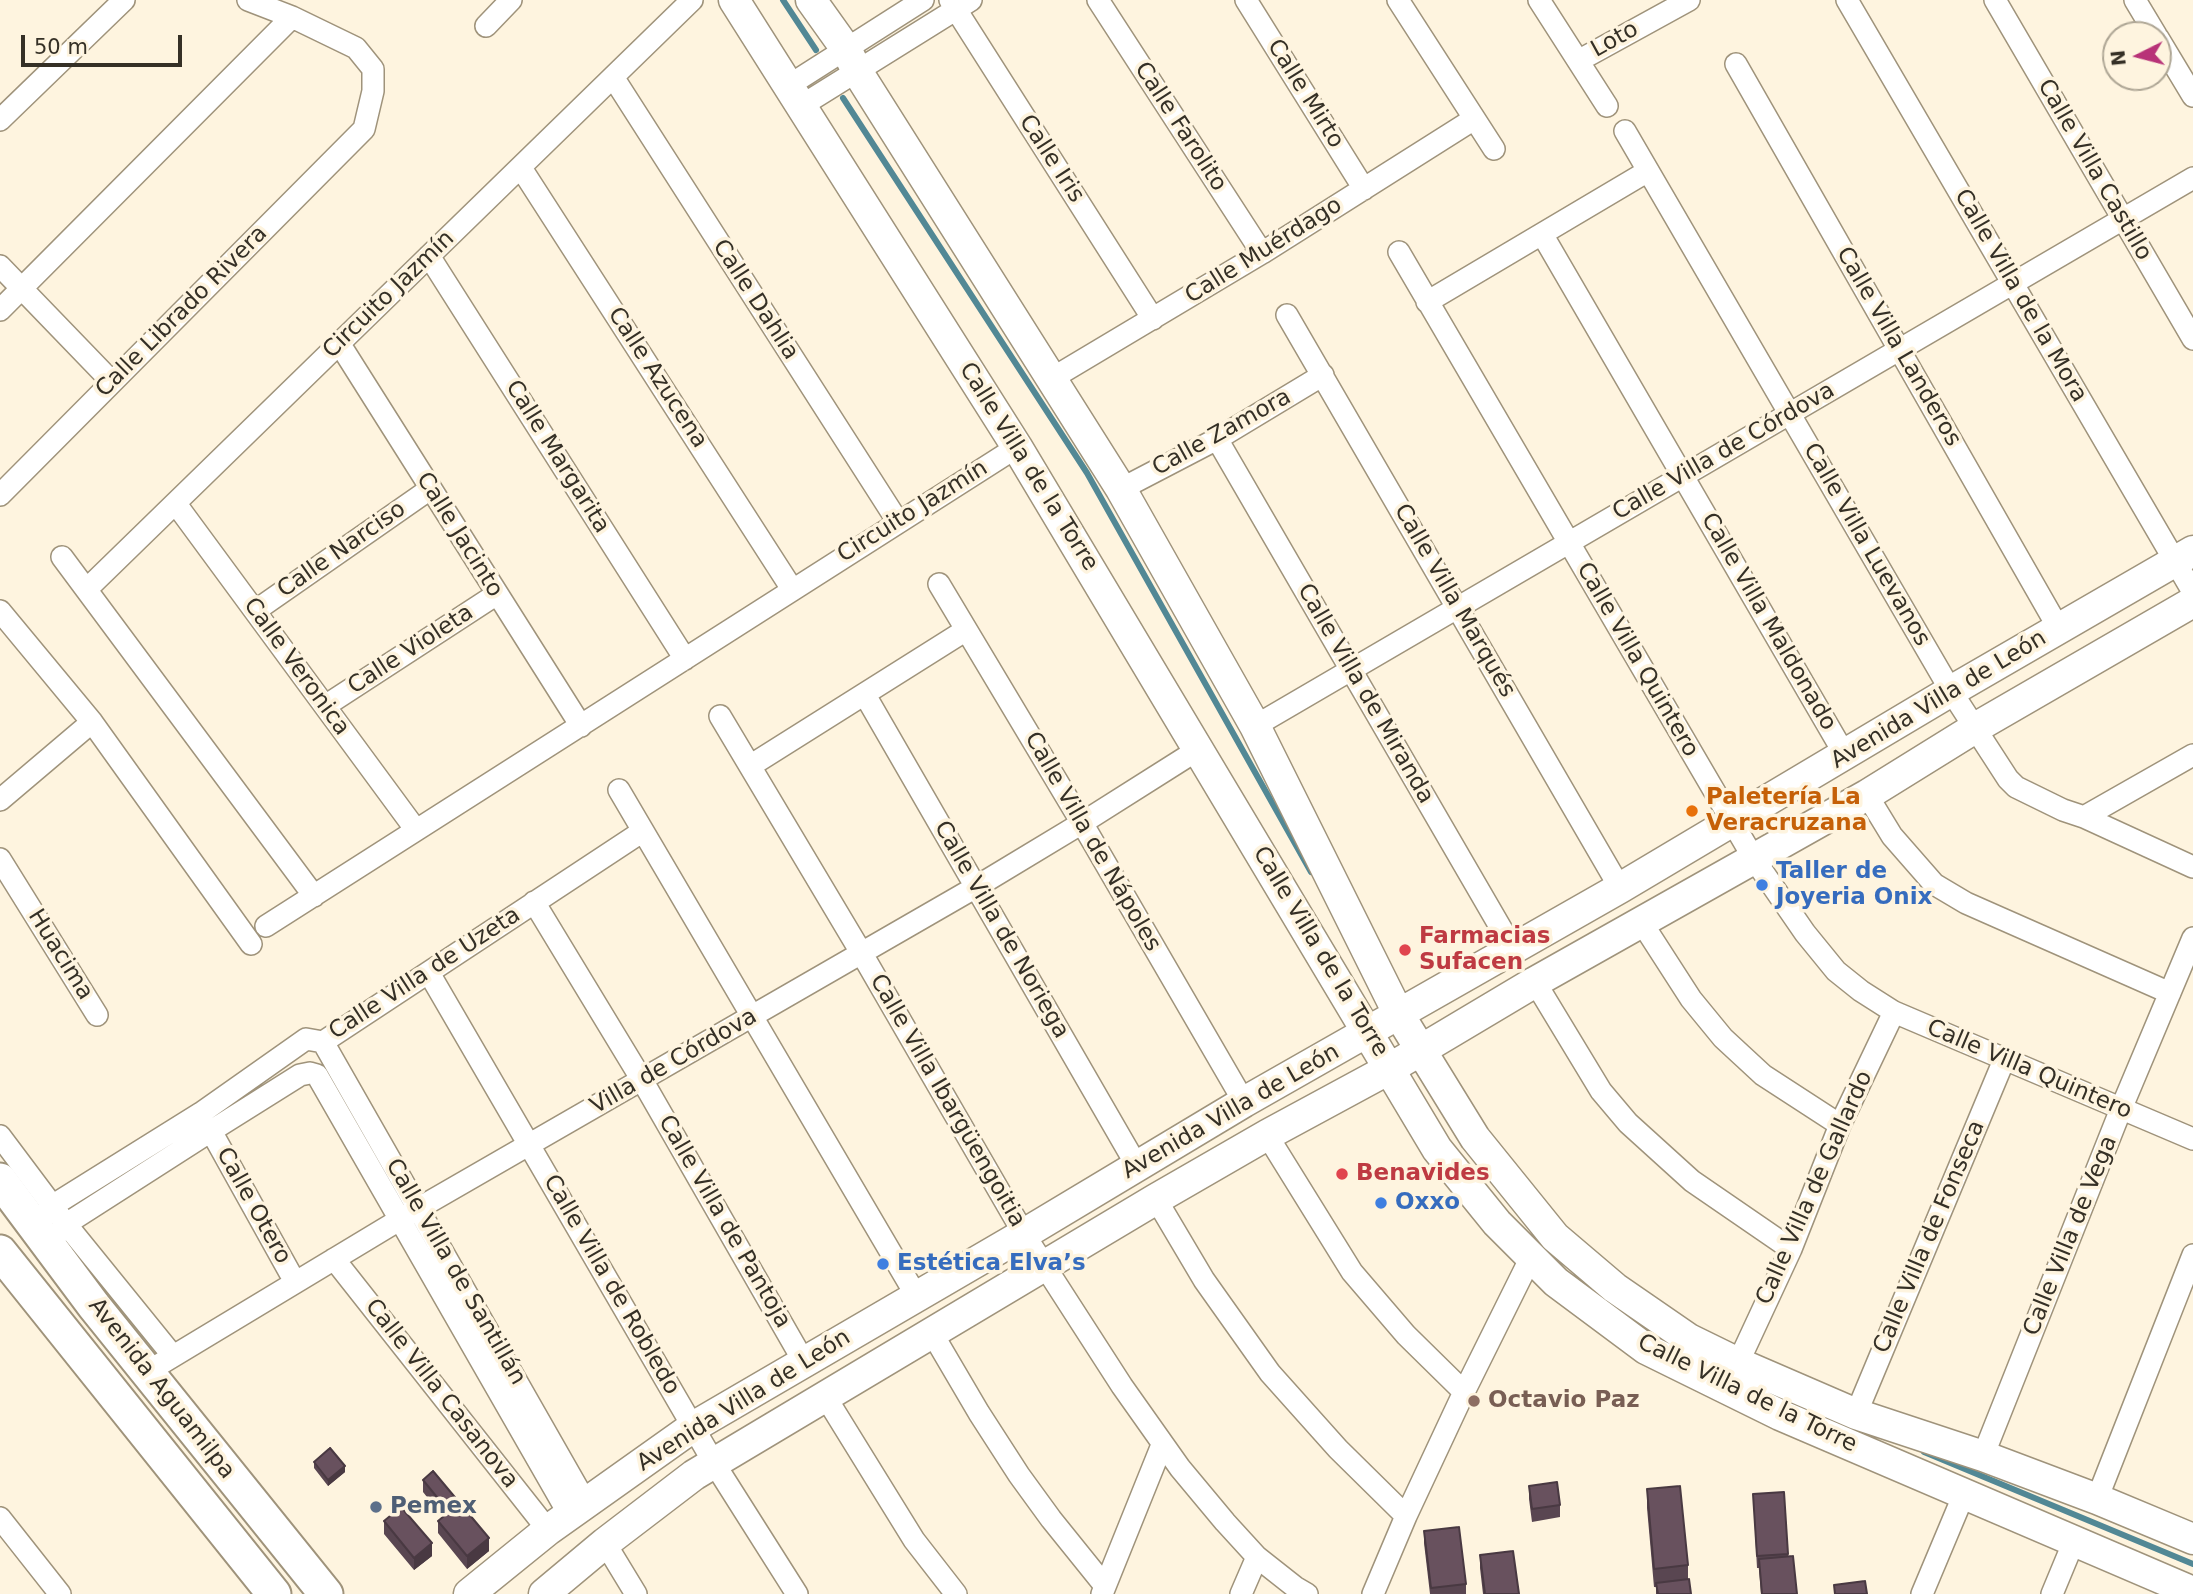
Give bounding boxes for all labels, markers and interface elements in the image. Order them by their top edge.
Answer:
street label: Loto [1587,16,1643,64]
scale bar [24,21,186,65]
north arrow [2102,21,2172,91]
street label: Calle Mirto [1261,34,1349,154]
text: 50 m [34,35,88,59]
text: N [2106,49,2130,67]
street label: Calle Farolito [1128,57,1232,197]
street label: Calle Villa Castillo [2031,75,2157,265]
street label: Calle Iris [1012,110,1090,208]
street label: Calle Villa de la Mora [1948,185,2092,407]
street label: Calle Muérdago [1181,192,1347,310]
street label: Calle Librado Rivera [90,220,274,404]
street label: Circuito Jazmín [318,225,460,365]
street label: Calle Dahlia [706,235,804,365]
street label: Calle Villa Landeros [1830,242,1966,452]
street label: Calle Azucena [601,302,713,454]
street label: Calle Villa de la Torre [953,358,1103,576]
street label: Calle Margarita [499,375,615,539]
street label: Calle Villa de Córdova [1608,377,1840,527]
street label: Calle Zamora [1148,384,1296,482]
street label: Calle Villa Luevanos [1797,439,1935,651]
street label: Circuito Jazmín [833,455,993,569]
street label: Calle Jacinto [410,467,508,603]
street label: Calle Narciso [273,496,411,604]
street label: Calle Villa Marqués [1387,499,1521,703]
street label: Calle Villa Maldonado [1694,508,1842,736]
street label: Calle Villa Quintero [1570,558,1704,762]
street label: Calle Villa de Miranda [1291,579,1439,809]
street label: Calle Veronica [237,593,355,741]
street label: Calle Violeta [343,599,479,701]
street label: Avenida Villa de León [1826,625,2052,775]
street label: Calle Villa de Nápoles [1018,727,1166,957]
place label: Paletería La Veracruzana [1706,784,1867,838]
marker: Paletería La Veracruzana [1684,803,1700,819]
street label: Calle Villa de Noriega [927,816,1075,1044]
street label: Calle Villa de la Torre [1246,842,1394,1062]
place label: Taller de Joyeria Onix [1776,858,1932,912]
marker: Taller de Joyeria Onix [1754,877,1770,893]
street label: Calle Villa de Uzeta [324,902,526,1046]
street label: Huacima [21,905,99,1005]
place label: Farmacias Sufacen [1419,923,1550,977]
marker: Farmacias Sufacen [1397,942,1413,958]
street label: Calle Villa Ibargüengoitia [863,970,1031,1232]
street label: Villa de Córdova [586,1003,762,1121]
street label: Calle Villa Quintero [1922,1014,2136,1126]
street label: Avenida Villa de León [1117,1039,1345,1185]
street label: Calle Villa de Gallardo [1751,1067,1879,1309]
street label: Calle Villa de Pantoja [652,1111,796,1333]
street label: Calle Villa de Fonseca [1868,1116,1992,1358]
street label: Calle Villa de Vega [2018,1132,2124,1340]
street label: Calle Otero [210,1143,296,1269]
street label: Calle Villa de Santillán [379,1154,531,1390]
place label: Benavides [1356,1160,1490,1188]
marker: Benavides [1334,1166,1350,1182]
street label: Calle Villa de Robledo [537,1170,685,1400]
place label: Oxxo [1395,1189,1460,1217]
marker: Oxxo [1373,1195,1389,1211]
place label: Estética Elva’s [897,1250,1086,1278]
marker: Estética Elva’s [875,1256,891,1272]
street label: Avenida Aguamilpa [82,1293,240,1485]
street label: Calle Villa Casanova [358,1294,524,1494]
street label: Avenida Villa de León [632,1324,856,1478]
street label: Calle Villa de la Torre [1633,1329,1861,1459]
place label: Octavio Paz [1488,1387,1640,1415]
marker: Octavio Paz [1466,1393,1482,1409]
place label: Pemex [390,1493,477,1521]
marker: Pemex [368,1499,384,1515]

